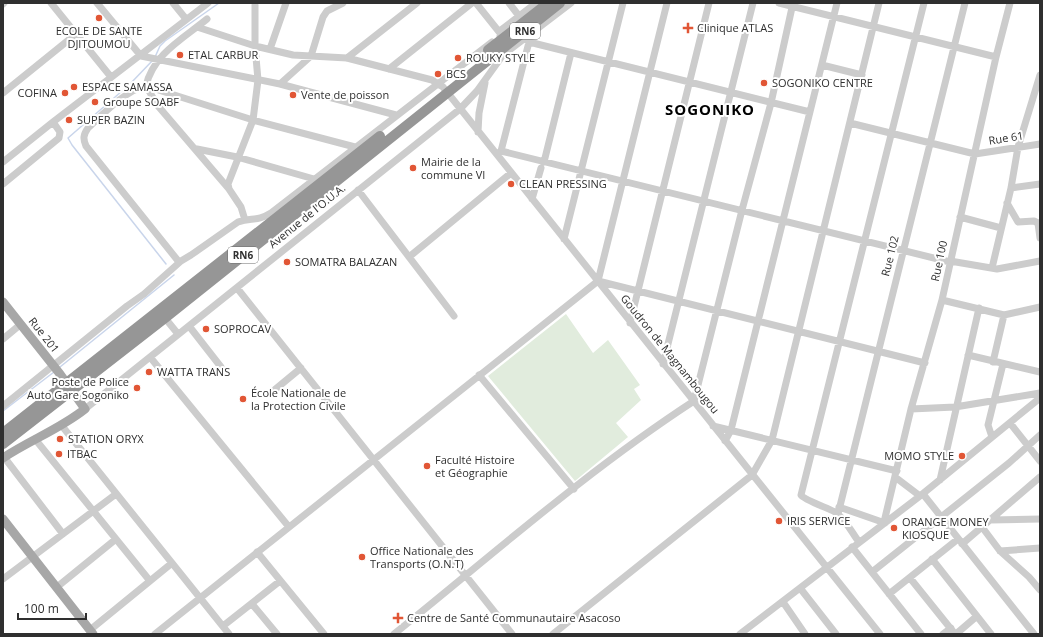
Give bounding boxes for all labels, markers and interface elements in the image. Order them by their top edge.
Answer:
marker: ECOLE DE SANTE DJITOUMOU [94,13,104,23]
place label: Clinique ATLAS [697,20,773,35]
marker: Clinique ATLAS [682,22,694,34]
place label: ECOLE DE SANTE DJITOUMOU [56,23,142,51]
road number: RN6 [510,23,540,39]
place label: ETAL CARBUR [188,47,259,62]
marker: ETAL CARBUR [175,50,185,60]
place label: ROUKY STYLE [466,50,535,65]
marker: ROUKY STYLE [453,53,463,63]
place label: BCS [446,66,466,81]
marker: BCS [433,69,443,79]
place label: SOGONIKO CENTRE [772,75,873,90]
marker: SOGONIKO CENTRE [759,78,769,88]
place label: ESPACE SAMASSA [82,79,173,94]
marker: ESPACE SAMASSA [69,82,79,92]
place label: COFINA [18,85,57,100]
place label: Vente de poisson [301,87,389,102]
marker: COFINA [60,88,70,98]
marker: Vente de poisson [288,90,298,100]
place label: Groupe SOABF [103,94,179,109]
marker: Groupe SOABF [90,97,100,107]
district label: SOGONIKO [665,99,755,119]
place label: SUPER BAZIN [77,112,145,127]
marker: SUPER BAZIN [64,115,74,125]
street label: Rue 61 [987,127,1024,148]
place label: Mairie de la commune VI [421,154,485,182]
marker: Mairie de la commune VI [408,163,418,173]
place label: CLEAN PRESSING [519,176,607,191]
marker: CLEAN PRESSING [506,179,516,189]
street label: Avenue de l'O.U.A. [265,180,348,251]
street label: Rue 102 [877,234,902,278]
street label: Rue 100 [927,239,950,283]
road number: RN6 [228,247,258,263]
place label: SOMATRA BALAZAN [295,254,397,269]
marker: SOMATRA BALAZAN [282,257,292,267]
street label: Goudron de Magnambougou [618,291,723,416]
street label: Rue 201 [26,314,63,356]
place label: SOPROCAV [214,321,271,336]
marker: SOPROCAV [201,324,211,334]
place label: WATTA TRANS [157,364,230,379]
marker: WATTA TRANS [144,367,154,377]
place label: Poste de Police Auto Gare Sogoniko [27,374,129,402]
marker: Poste de Police Auto Gare Sogoniko [132,383,142,393]
place label: École Nationale de la Protection Civile [251,385,346,413]
marker: École Nationale de la Protection Civile [238,394,248,404]
place label: STATION ORYX [68,431,144,446]
marker: STATION ORYX [55,434,65,444]
place label: ITBAC [67,446,97,461]
place label: MOMO STYLE [884,448,954,463]
marker: ITBAC [54,449,64,459]
marker: MOMO STYLE [957,451,967,461]
place label: Faculté Histoire et Géographie [435,452,515,480]
marker: Faculté Histoire et Géographie [422,461,432,471]
place label: IRIS SERVICE [787,513,850,528]
place label: ORANGE MONEY KIOSQUE [902,514,989,542]
marker: IRIS SERVICE [774,516,784,526]
marker: ORANGE MONEY KIOSQUE [889,523,899,533]
place label: Office Nationale des Transports (O.N.T) [370,543,474,571]
marker: Office Nationale des Transports (O.N.T) [357,552,367,562]
scale bar [18,595,86,621]
text: 100 m [24,600,59,617]
place label: Centre de Santé Communautaire Asacoso [407,610,621,625]
marker: Centre de Santé Communautaire Asacoso [392,612,404,624]

